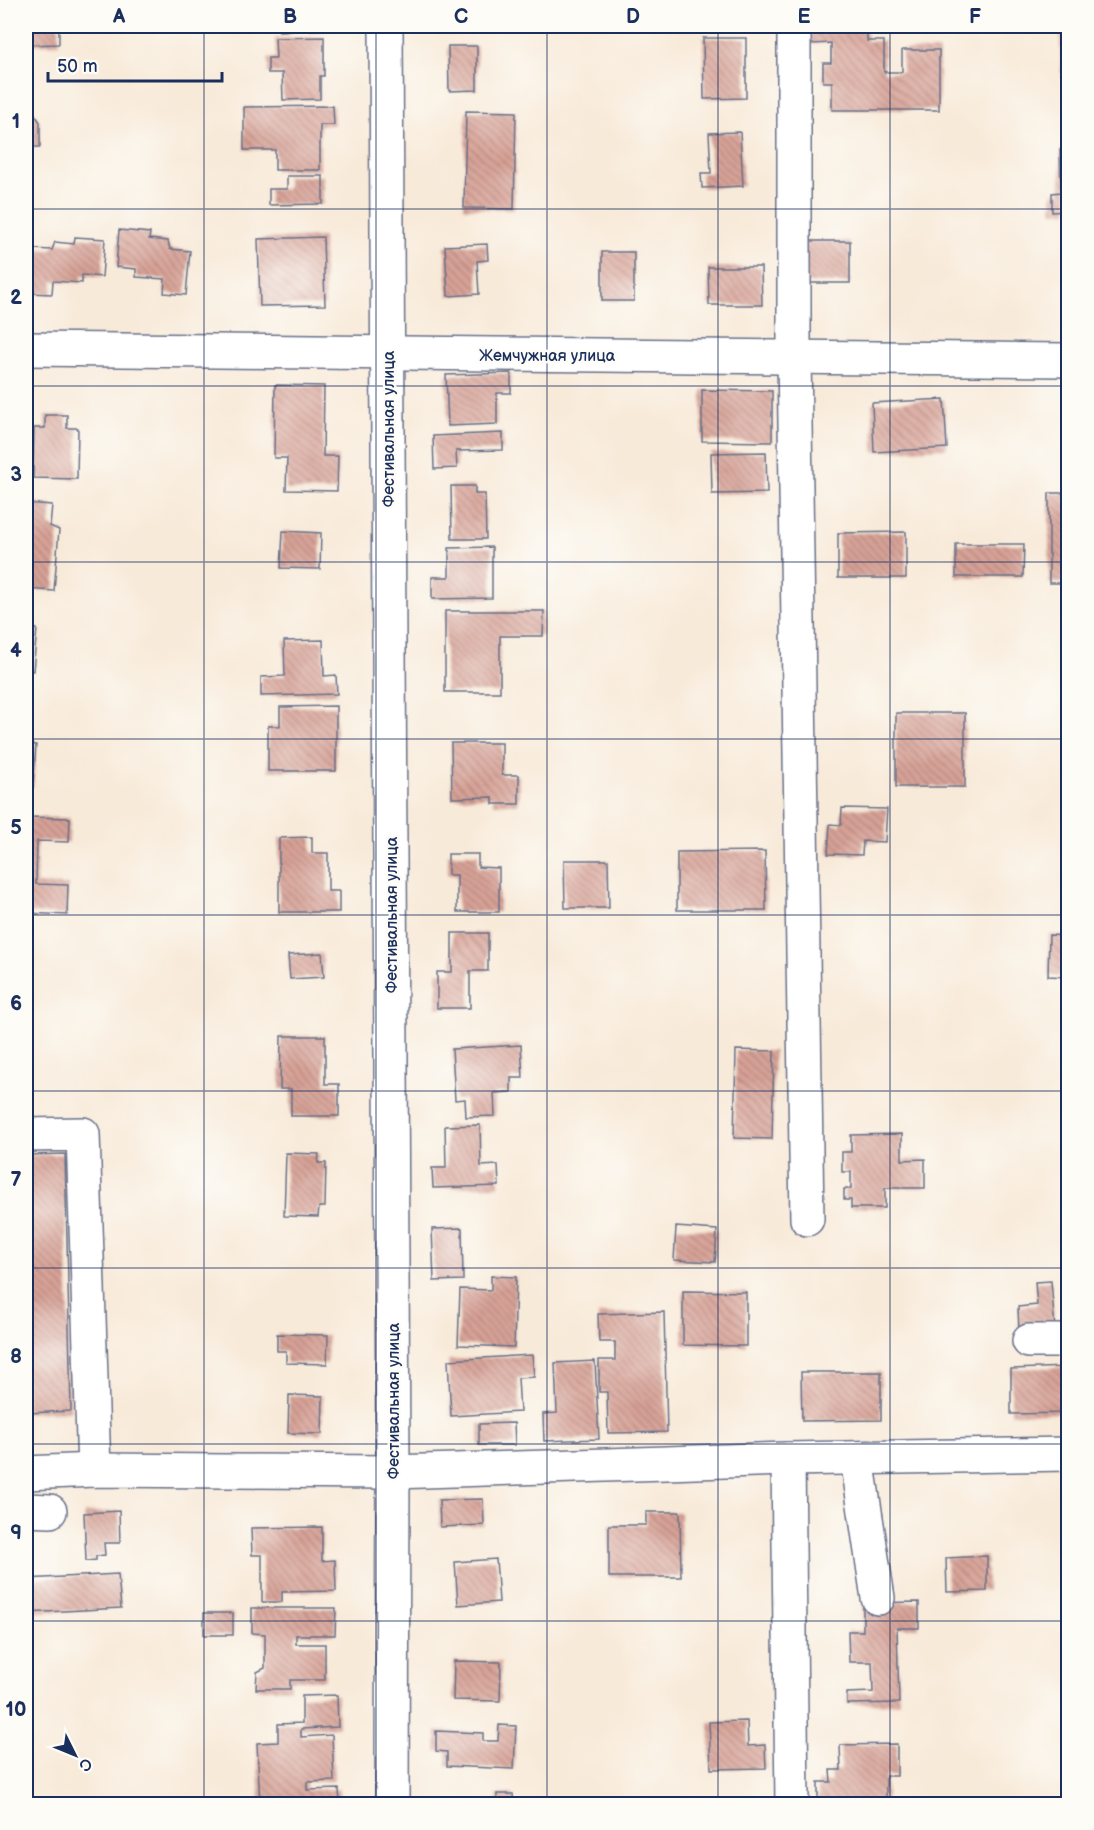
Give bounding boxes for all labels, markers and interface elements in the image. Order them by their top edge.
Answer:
text: A [112,5,126,29]
text: B [283,5,297,29]
text: C [454,5,468,29]
text: D [626,5,640,29]
text: E [798,5,811,29]
text: F [969,5,981,29]
scale bar [48,45,222,83]
text: 50 m [57,56,98,77]
text: 1 [12,110,20,134]
text: 2 [10,286,22,310]
street label: Жемчужная улица [479,347,616,366]
street label: Фестивальная улица [380,350,399,507]
text: 3 [10,463,22,487]
text: 4 [10,639,22,663]
text: 5 [10,816,22,840]
street label: Фестивальная улица [383,836,402,993]
text: 6 [10,992,22,1016]
text: 7 [10,1168,22,1192]
street label: Фестивальная улица [385,1322,404,1479]
text: 8 [10,1345,22,1369]
text: 9 [10,1521,22,1545]
text: 10 [6,1698,26,1722]
north arrow [45,1725,105,1785]
text: С [74,1754,96,1775]

